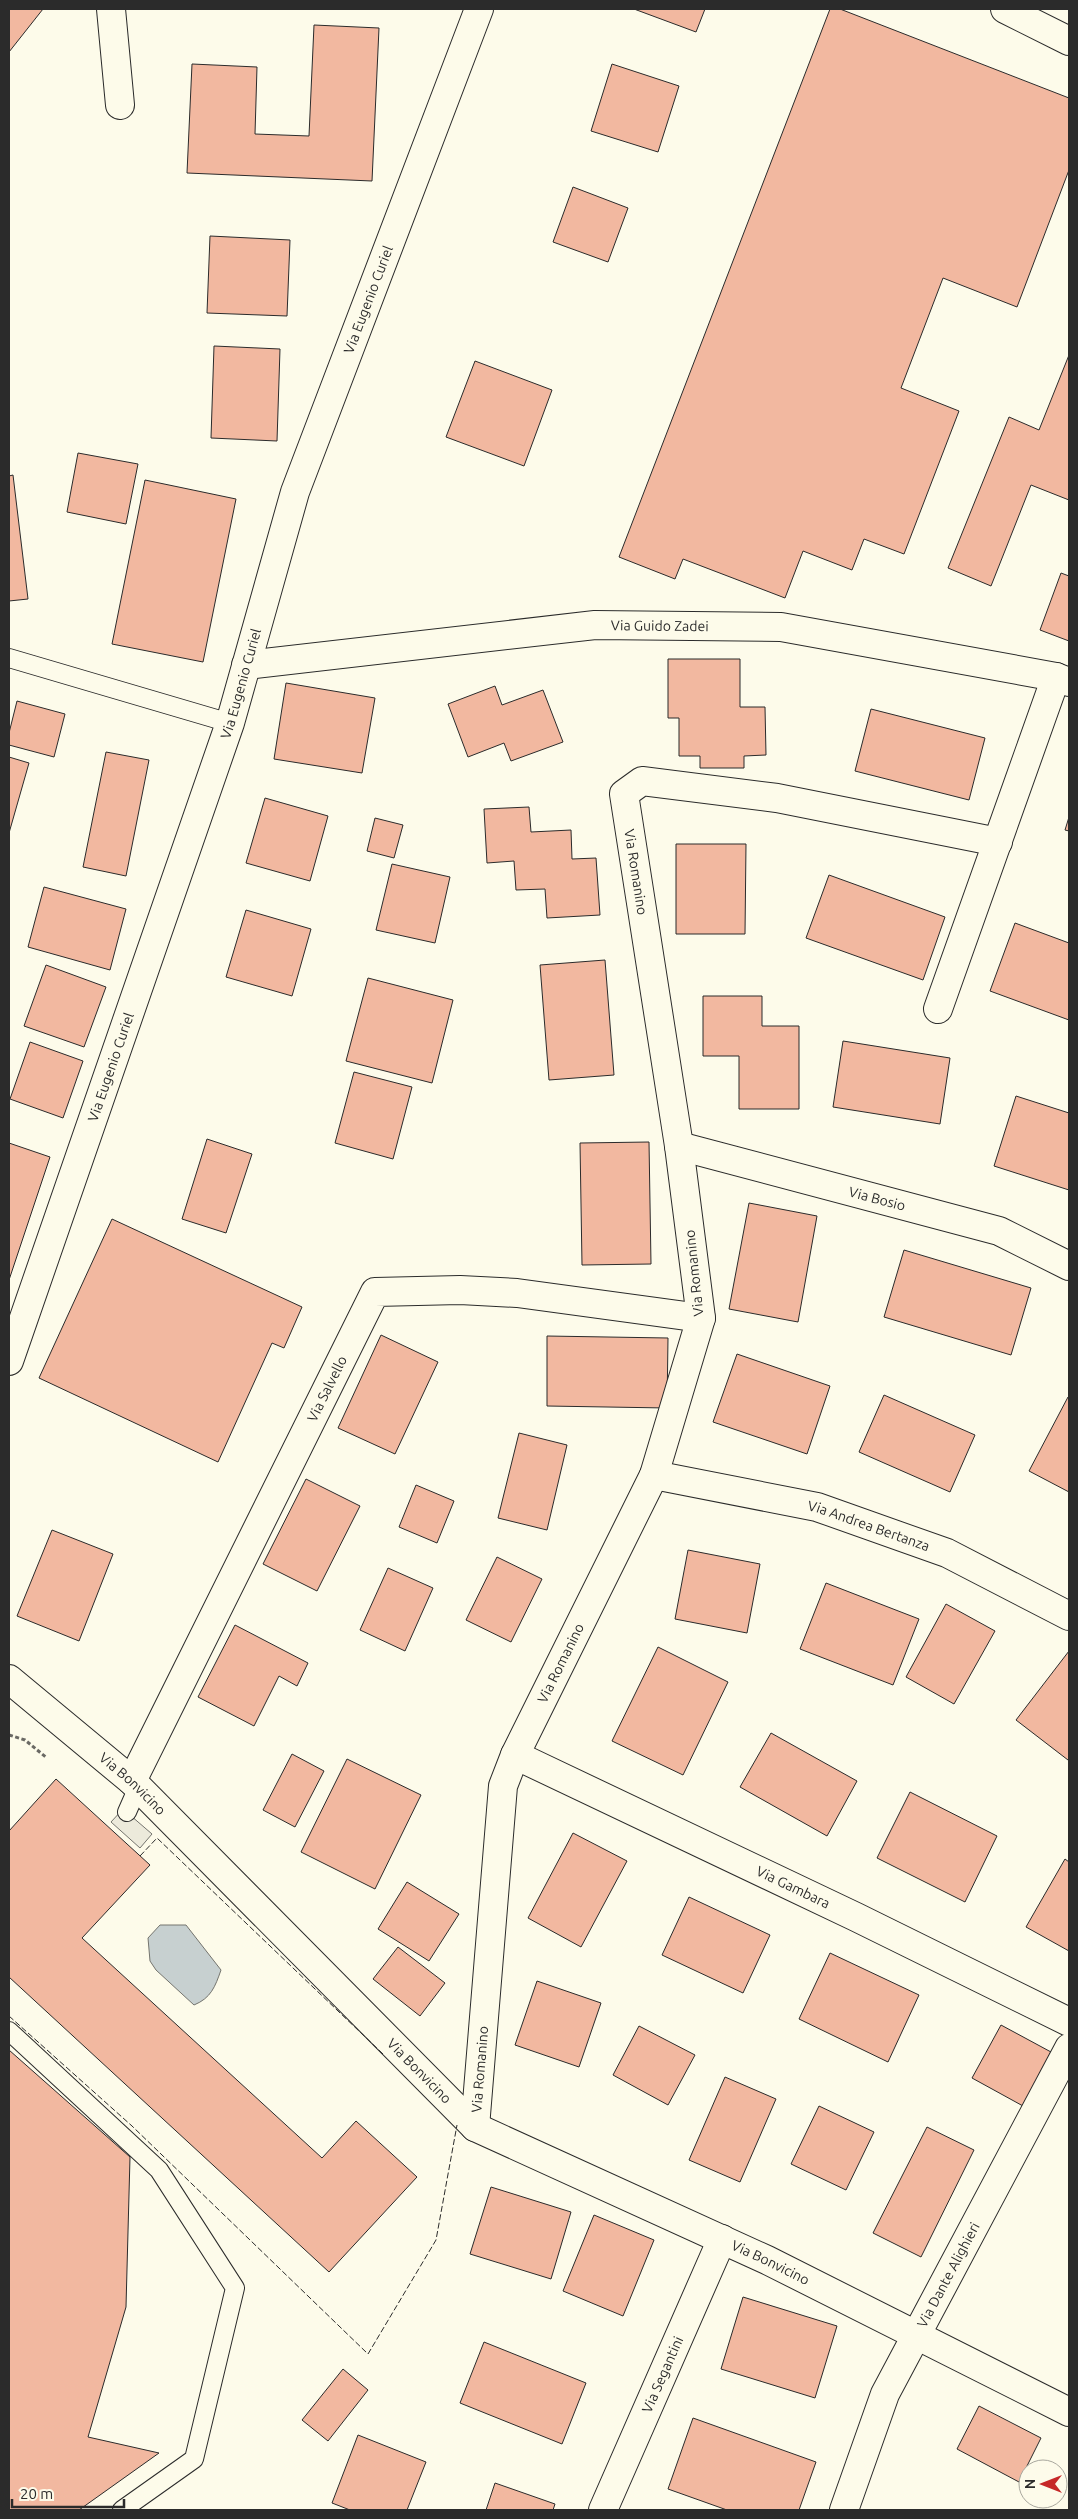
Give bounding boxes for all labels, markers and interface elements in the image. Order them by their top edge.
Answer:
street label: Via Eugenio Curiel [340,243,396,356]
street label: Via Guido Zadei [611,617,709,634]
street label: Via Eugenio Curiel [217,626,264,741]
street label: Via Romanino [621,828,651,916]
street label: Via Eugenio Curiel [85,1010,137,1124]
street label: Via Bosio [847,1183,907,1214]
street label: Via Romanino [682,1229,706,1317]
street label: Via Salvello [304,1353,350,1424]
street label: Via Andrea Bertanza [806,1497,932,1554]
street label: Via Romanino [534,1621,587,1706]
street label: Via Bonvicino [96,1749,169,1818]
street label: Via Gambara [754,1863,833,1911]
street label: Via Romanino [468,2025,491,2113]
street label: Via Bonvicino [384,2035,455,2107]
street label: Via Dante Alighieri [914,2220,983,2330]
street label: Via Bonvicino [729,2237,812,2288]
street label: Via Segantini [639,2334,686,2415]
north arrow [1018,2459,1068,2509]
scale bar [12,2476,125,2508]
text: N [1022,2479,1038,2489]
text: 20 m [20,2485,53,2502]

